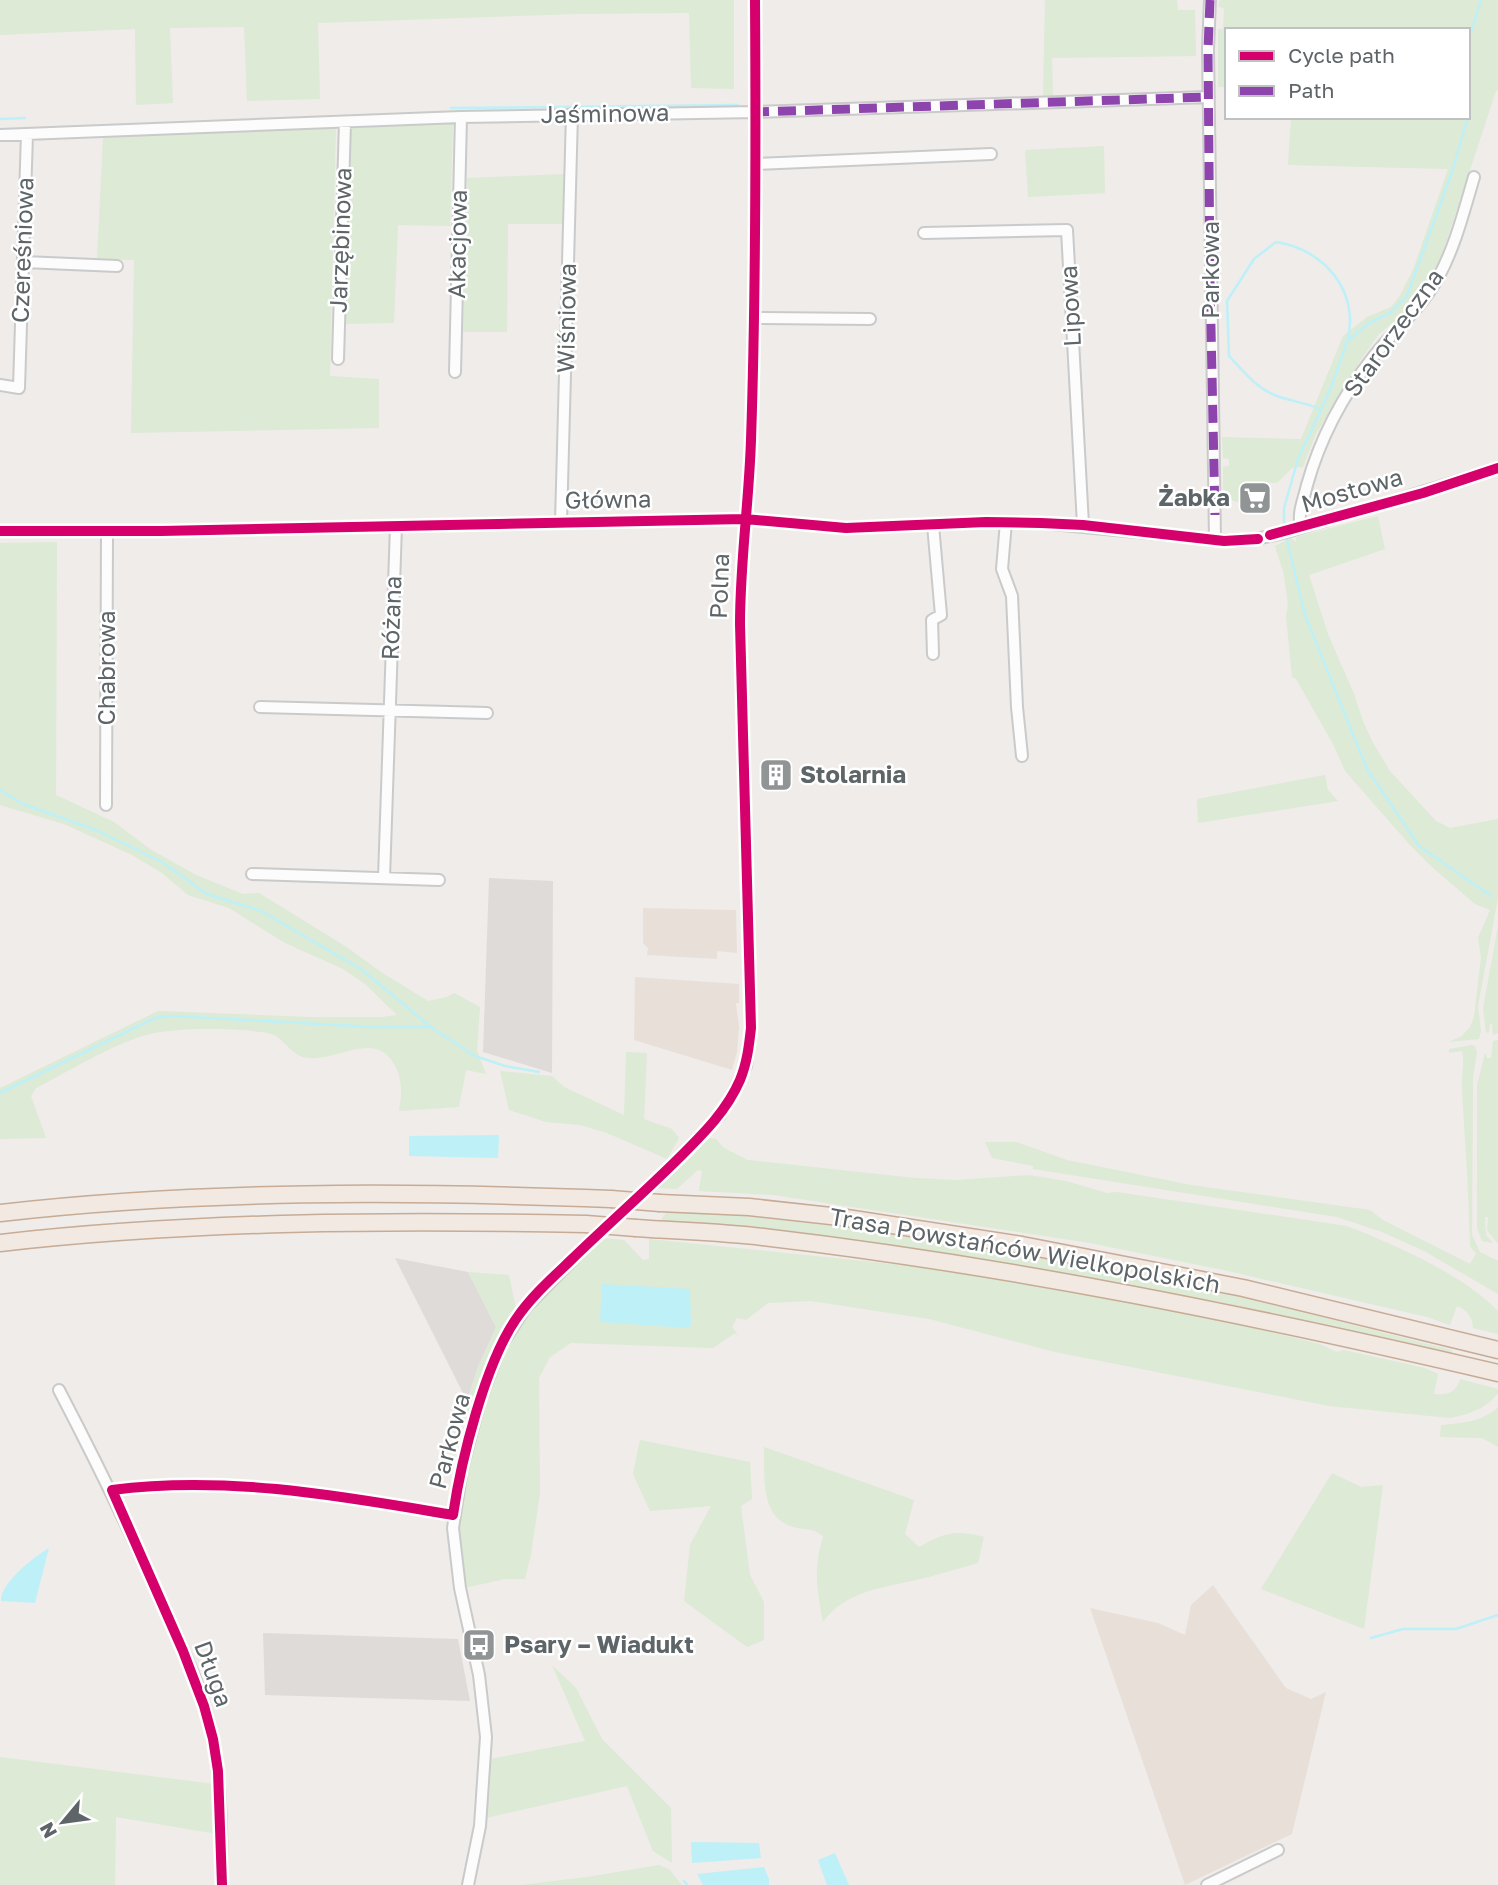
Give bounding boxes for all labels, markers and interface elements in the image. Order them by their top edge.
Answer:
legend [1225,28,1470,119]
text: Cycle path [1288,42,1395,68]
text: Path [1288,77,1335,103]
street label: Jaśminowa [540,97,670,128]
street label: Jarzębinowa [322,167,357,313]
street label: Czereśniowa [4,177,39,323]
street label: Akacjowa [441,189,472,299]
street label: Parkowa [1195,221,1224,319]
street label: Wiśniowa [550,263,581,373]
street label: Starorzeczna [1337,263,1449,402]
street label: Lipowa [1053,265,1086,348]
street label: Mostowa [1298,461,1406,518]
supermarket icon: Żabka [1236,479,1274,517]
place label: Żabka [1159,482,1230,511]
street label: Główna [564,483,652,514]
street label: Polna [703,553,734,619]
street label: Różana [375,575,406,661]
street label: Chabrowa [91,610,120,726]
building icon: Stolarnia [757,756,795,794]
place label: Stolarnia [800,759,906,788]
street label: Trasa Powstańców Wielkopolskich [828,1201,1223,1298]
street label: Parkowa [422,1389,475,1492]
bus stop icon: Psary – Wiadukt [460,1626,498,1664]
place label: Psary – Wiadukt [504,1629,694,1658]
street label: Długa [189,1637,240,1710]
north arrow [28,1787,98,1857]
text: N [34,1819,61,1842]

